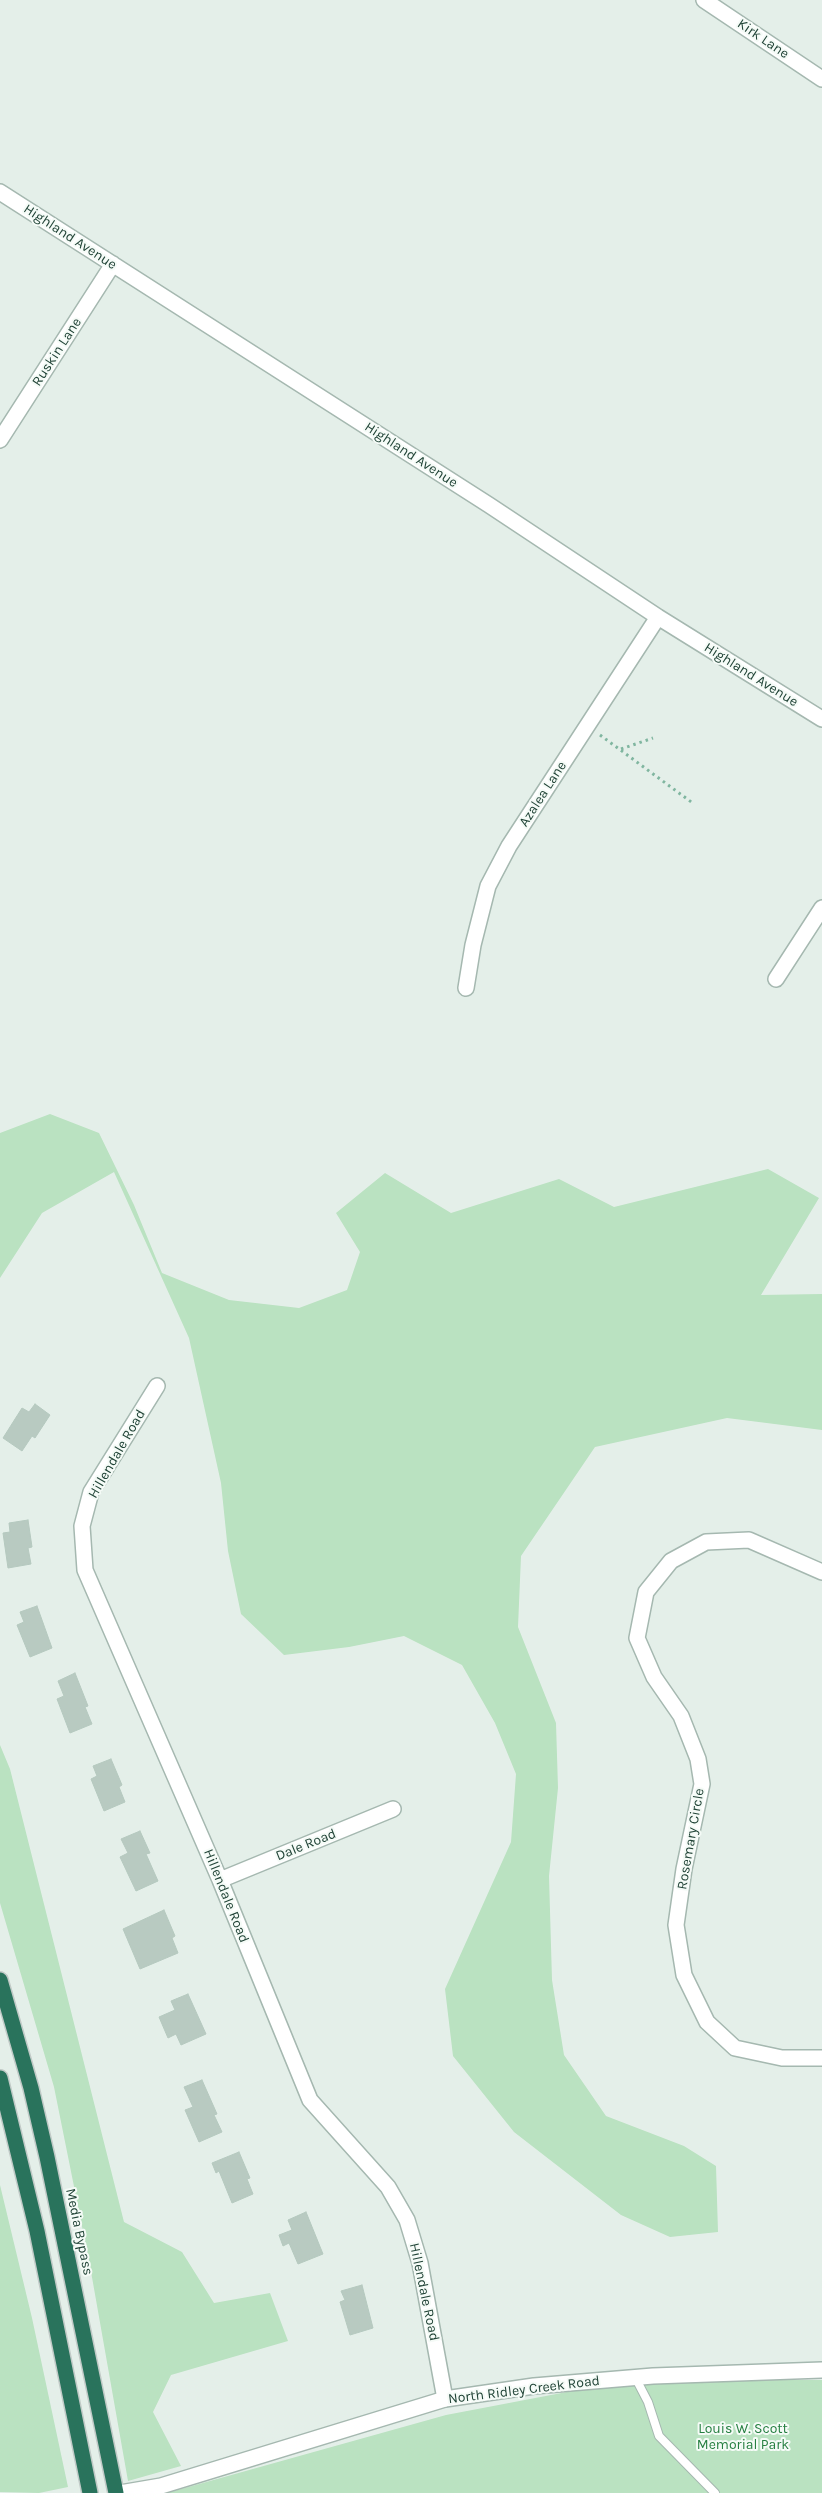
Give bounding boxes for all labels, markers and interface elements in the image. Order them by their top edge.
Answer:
street label: Kirk Lane [734,16,792,62]
street label: Highland Avenue [20,201,120,273]
street label: Ruskin Lane [29,315,85,389]
street label: Highland Avenue [361,419,461,491]
street label: Highland Avenue [701,639,801,711]
street label: Azalea Lane [516,758,570,830]
street label: Hillendale Road [85,1407,149,1501]
street label: Rosemary Circle [674,1787,708,1891]
street label: Dale Road [273,1825,339,1865]
street label: Hillendale Road [200,1847,252,1945]
street label: Media Bypass [62,2187,96,2277]
street label: Hillendale Road [405,2242,443,2342]
street label: North Ridley Creek Road [447,2372,601,2408]
park label: Louis W. Scott Memorial Park [697,2421,789,2454]

